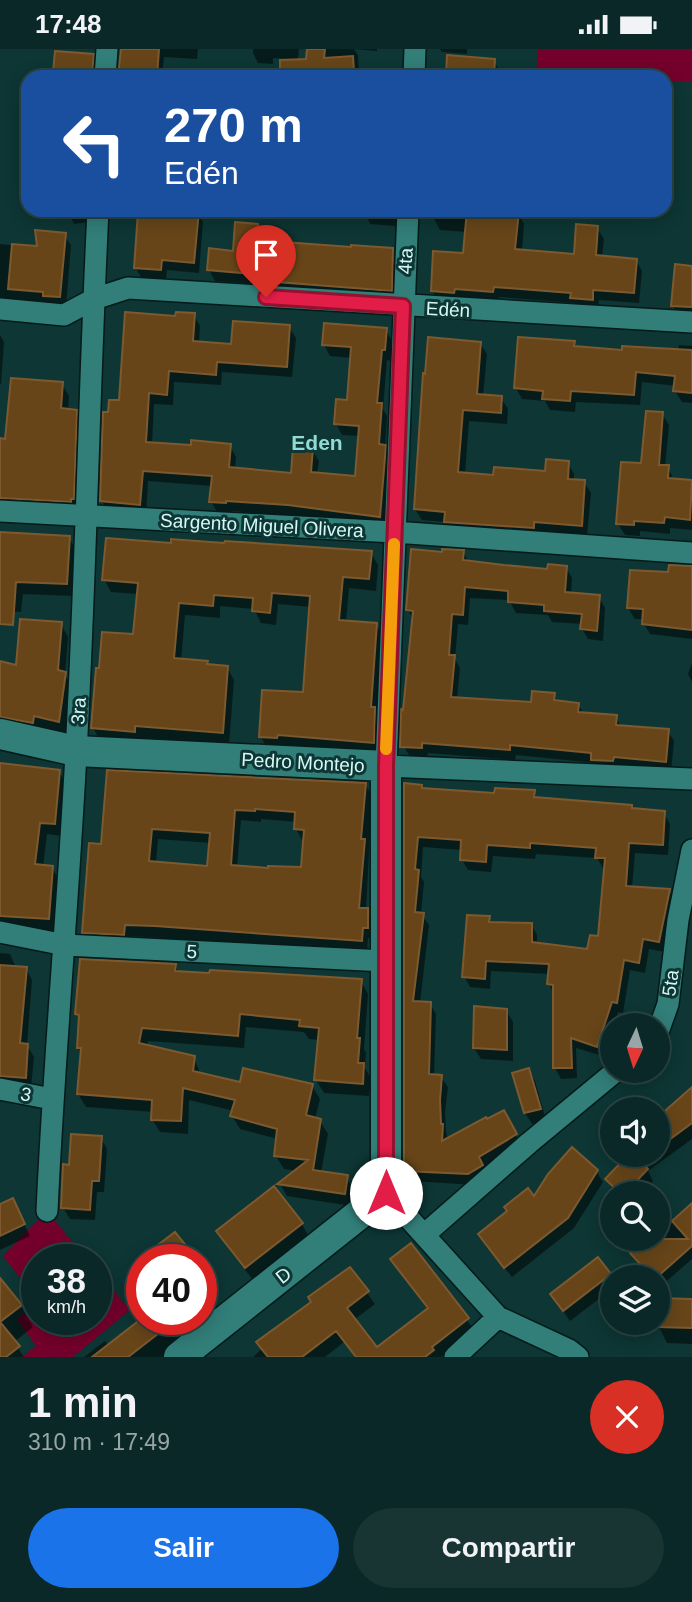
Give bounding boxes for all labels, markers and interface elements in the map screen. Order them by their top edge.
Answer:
text: 17:48 [35,9,102,39]
icon: left [49,98,140,189]
text: 270 m [164,98,303,152]
text: Edén [164,155,239,191]
pin [236,225,296,297]
icon: arrive [247,236,285,274]
street label: 4ta [394,247,417,275]
street label: Edén [425,298,471,321]
district label: Eden [291,431,343,454]
street label: Sargento Miguel Olivera [160,510,365,541]
street label: 3ra [67,696,90,725]
street label: Pedro Montejo [241,749,365,776]
street label: 5 [186,941,198,962]
street label: 5ta [658,968,683,998]
north arrow [600,1013,670,1083]
map controls [600,1013,670,1335]
street label: 3 [19,1083,33,1106]
button: sound [600,1097,670,1167]
position arrow [349,1156,423,1230]
button: search [600,1181,670,1251]
speed limit sign: 40 [126,1244,217,1335]
text: 38 [47,1261,86,1300]
street label: D [271,1263,295,1288]
button: layers [600,1265,670,1335]
text: km/h [47,1297,86,1317]
text: 1 min [28,1379,138,1426]
button: close [590,1380,664,1454]
text: 310 m · 17:49 [28,1429,170,1455]
button: Salir [28,1508,339,1588]
button: Compartir [353,1508,664,1588]

